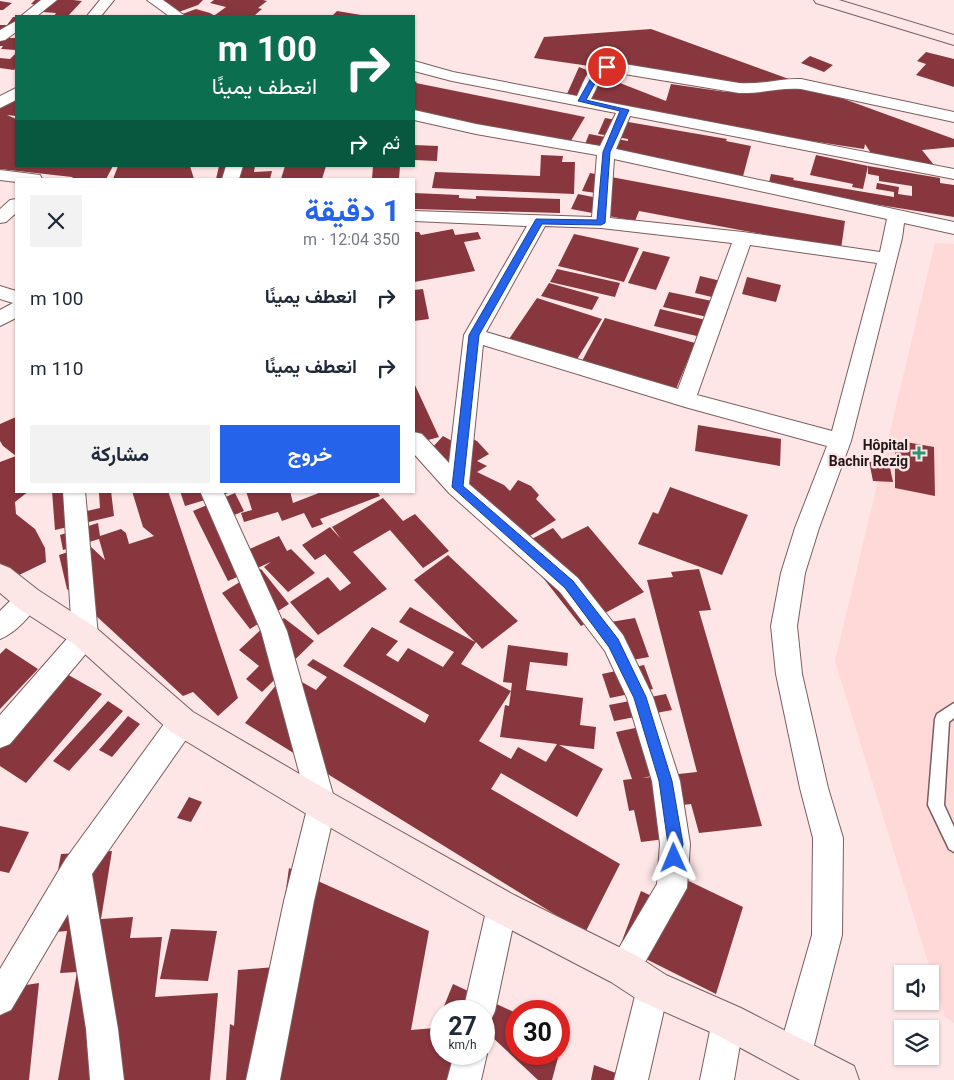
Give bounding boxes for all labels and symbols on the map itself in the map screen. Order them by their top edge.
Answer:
pin [586,46,628,88]
place label: Hôpital Bachir Rezig [829,437,908,469]
marker: Hôpital Bachir Rezig [912,446,926,460]
position arrow [647,831,699,883]
speed limit sign: 30 [505,1000,570,1065]

